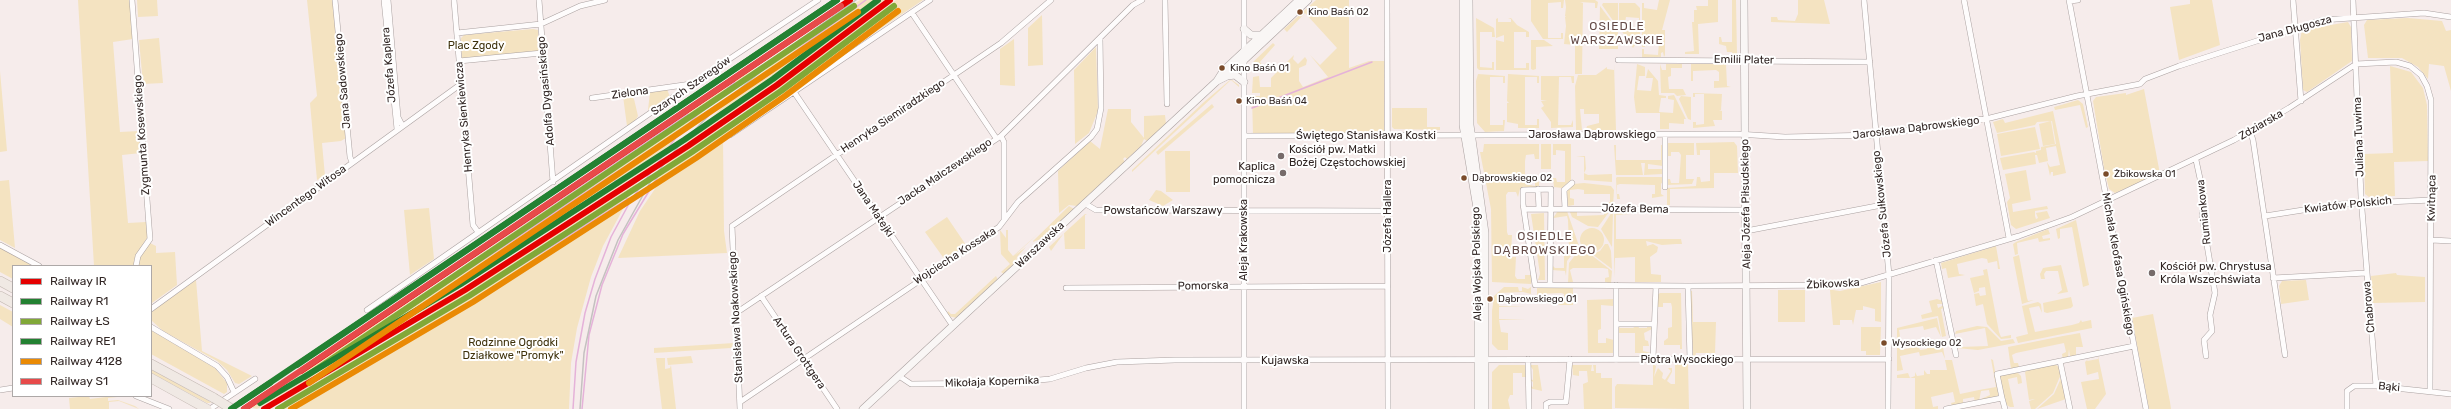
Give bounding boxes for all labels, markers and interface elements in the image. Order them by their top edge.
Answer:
place label: Kino Baśń 02 [1308,6,1369,18]
marker: Kino Baśń 02 [1295,7,1305,17]
street label: Jana Długosza [2257,13,2333,45]
district label: OSIEDLE WARSZAWSKIE [1570,20,1664,48]
street label: Józefa Kaplera [379,27,399,103]
street label: Jana Sadowskiego [332,33,354,129]
street label: Adolfa Dygasińskiego [535,36,557,146]
park label: Plac Zgody [448,39,504,53]
street label: Emilii Plater [1714,53,1774,67]
street label: Szarych Szeregów [649,54,733,118]
street label: Henryka Sienkiewicza [453,61,475,173]
place label: Kino Baśń 01 [1230,62,1289,74]
marker: Kino Baśń 01 [1217,63,1227,73]
street label: Zygmunta Kosewskiego [131,74,153,196]
street label: Henryka Siemiradzkiego [838,76,948,156]
street label: Zielona [611,84,649,102]
place label: Kino Baśń 04 [1246,95,1307,107]
marker: Kino Baśń 04 [1234,96,1244,106]
street label: Juliana Tuwima [2351,97,2367,177]
street label: Zdziarska [2237,107,2285,143]
street label: Jarosława Dąbrowskiego [1852,114,1980,142]
street label: Jarosława Dąbrowskiego [1528,128,1656,142]
street label: Świętego Stanisława Kostki [1296,129,1436,143]
street label: Jacka Malczewskiego [896,136,994,208]
street label: Aleja Józefa Piłsudskiego [1738,139,1754,269]
place label: Kościół pw. Matki Bożej Częstochowskiej [1289,143,1406,169]
street label: Józefa Sułkowskiego [1870,150,1894,258]
marker: Kościół pw. Matki Bożej Częstochowskiej [1276,151,1286,161]
place label: Kaplica pomocnicza [1213,160,1275,186]
street label: Wincentego Witosa [263,162,349,230]
marker: Kaplica pomocnicza [1278,168,1288,178]
place label: Żbikowska 01 [2114,168,2176,180]
marker: Żbikowska 01 [2101,169,2111,179]
place label: Dąbrowskiego 02 [1472,172,1552,184]
marker: Dąbrowskiego 02 [1459,173,1469,183]
street label: Kwitnąca [2425,174,2439,222]
street label: Jana Matejki [849,178,897,240]
street label: Józefa Hallera [1381,179,1395,253]
street label: Rumiankowa [2194,179,2214,245]
street label: Michała Kleofasa Ogińskiego [2099,192,2137,336]
street label: Kwiatów Polskich [2303,194,2393,216]
street label: Aleja Krakowska [1237,199,1251,281]
street label: Józefa Bema [1601,202,1669,216]
street label: Powstańców Warszawy [1103,204,1223,218]
street label: Aleja Wojska Polskiego [1469,207,1485,321]
street label: Warszawska [1013,219,1067,271]
street label: Wojciecha Kossaka [911,224,999,288]
district label: OSIEDLE DĄBROWSKIEGO [1494,230,1596,258]
street label: Stanisława Noakowskiego [726,251,746,383]
place label: Kościół pw. Chrystusa Króla Wszechświata [2160,260,2272,286]
legend [12,265,152,397]
marker: Kościół pw. Chrystusa Króla Wszechświata [2147,268,2157,278]
text: Railway IR [50,274,107,288]
street label: Żbikowska [1806,276,1860,292]
street label: Pomorska [1177,279,1229,293]
street label: Chabrowa [2360,281,2378,333]
place label: Dąbrowskiego 01 [1498,293,1577,305]
text: Railway R1 [50,294,108,308]
marker: Dąbrowskiego 01 [1485,294,1495,304]
text: Railway ŁS [50,314,110,328]
street label: Artura Grottgera [770,314,828,392]
text: Railway RE1 [50,334,116,348]
park label: Rodzinne Ogródki Działkowe "Promyk" [462,336,564,362]
place label: Wysockiego 02 [1892,337,1961,349]
marker: Wysockiego 02 [1879,338,1889,348]
street label: Piotra Wysockiego [1640,353,1734,367]
text: Railway 4128 [50,354,123,368]
street label: Kujawska [1261,354,1309,368]
text: Railway S1 [50,374,108,388]
street label: Mikołaja Kopernika [945,374,1039,390]
street label: Bąki [2378,379,2400,395]

